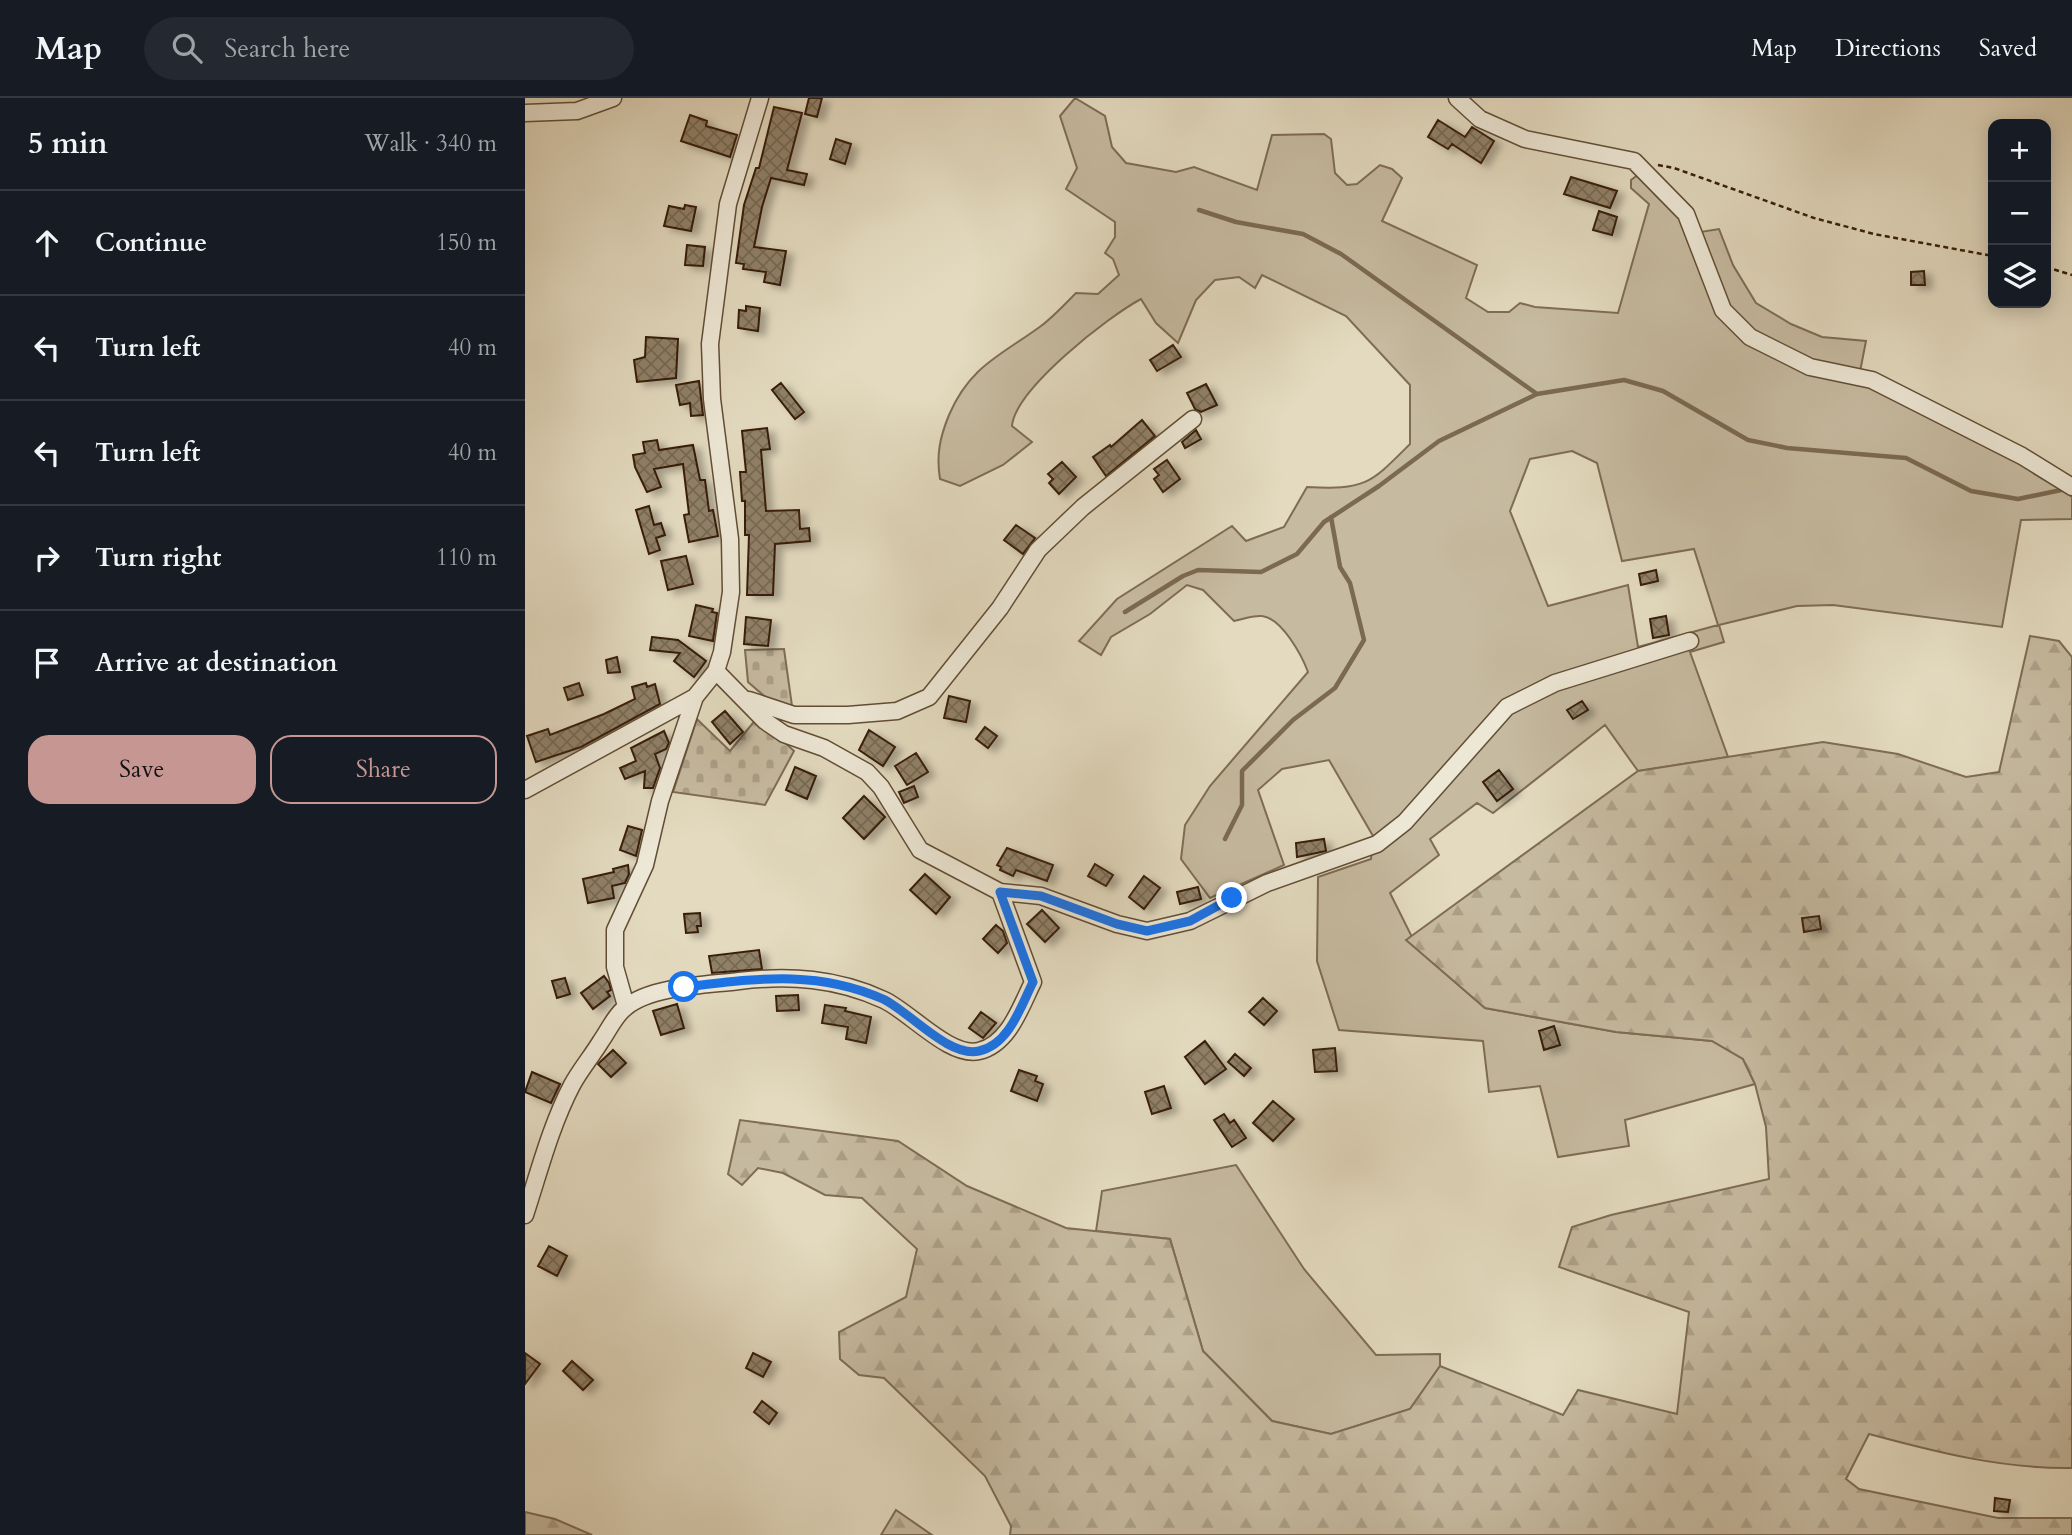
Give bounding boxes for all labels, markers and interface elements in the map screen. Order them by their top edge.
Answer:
search box [144,17,634,80]
text: Map [35,26,102,71]
icon: search [168,29,206,67]
text: Search here [224,31,350,66]
text: Map [1751,32,1797,65]
text: Directions [1835,32,1941,65]
text: Saved [1979,32,2037,65]
map controls [1988,119,2051,308]
button: + [1988,119,2051,182]
text: 5 min [28,123,108,164]
text: Walk · 340 m [364,128,497,159]
button: − [1988,182,2051,245]
icon: ahead [28,224,66,262]
text: Continue [95,225,207,260]
text: 150 m [436,227,497,258]
button: layers [1988,245,2051,308]
icon: left [28,329,66,367]
text: Turn left [95,330,200,365]
text: 40 m [448,332,497,363]
icon: left [28,434,66,472]
text: Turn left [95,435,200,470]
text: 40 m [448,437,497,468]
icon: right [28,539,66,577]
text: Turn right [95,540,222,575]
text: 110 m [436,542,497,573]
icon: arrive [28,644,66,682]
text: Arrive at destination [95,645,338,680]
button: Save [28,735,256,804]
button: Share [270,735,497,804]
route end [1216,882,1247,913]
route start [668,971,699,1002]

